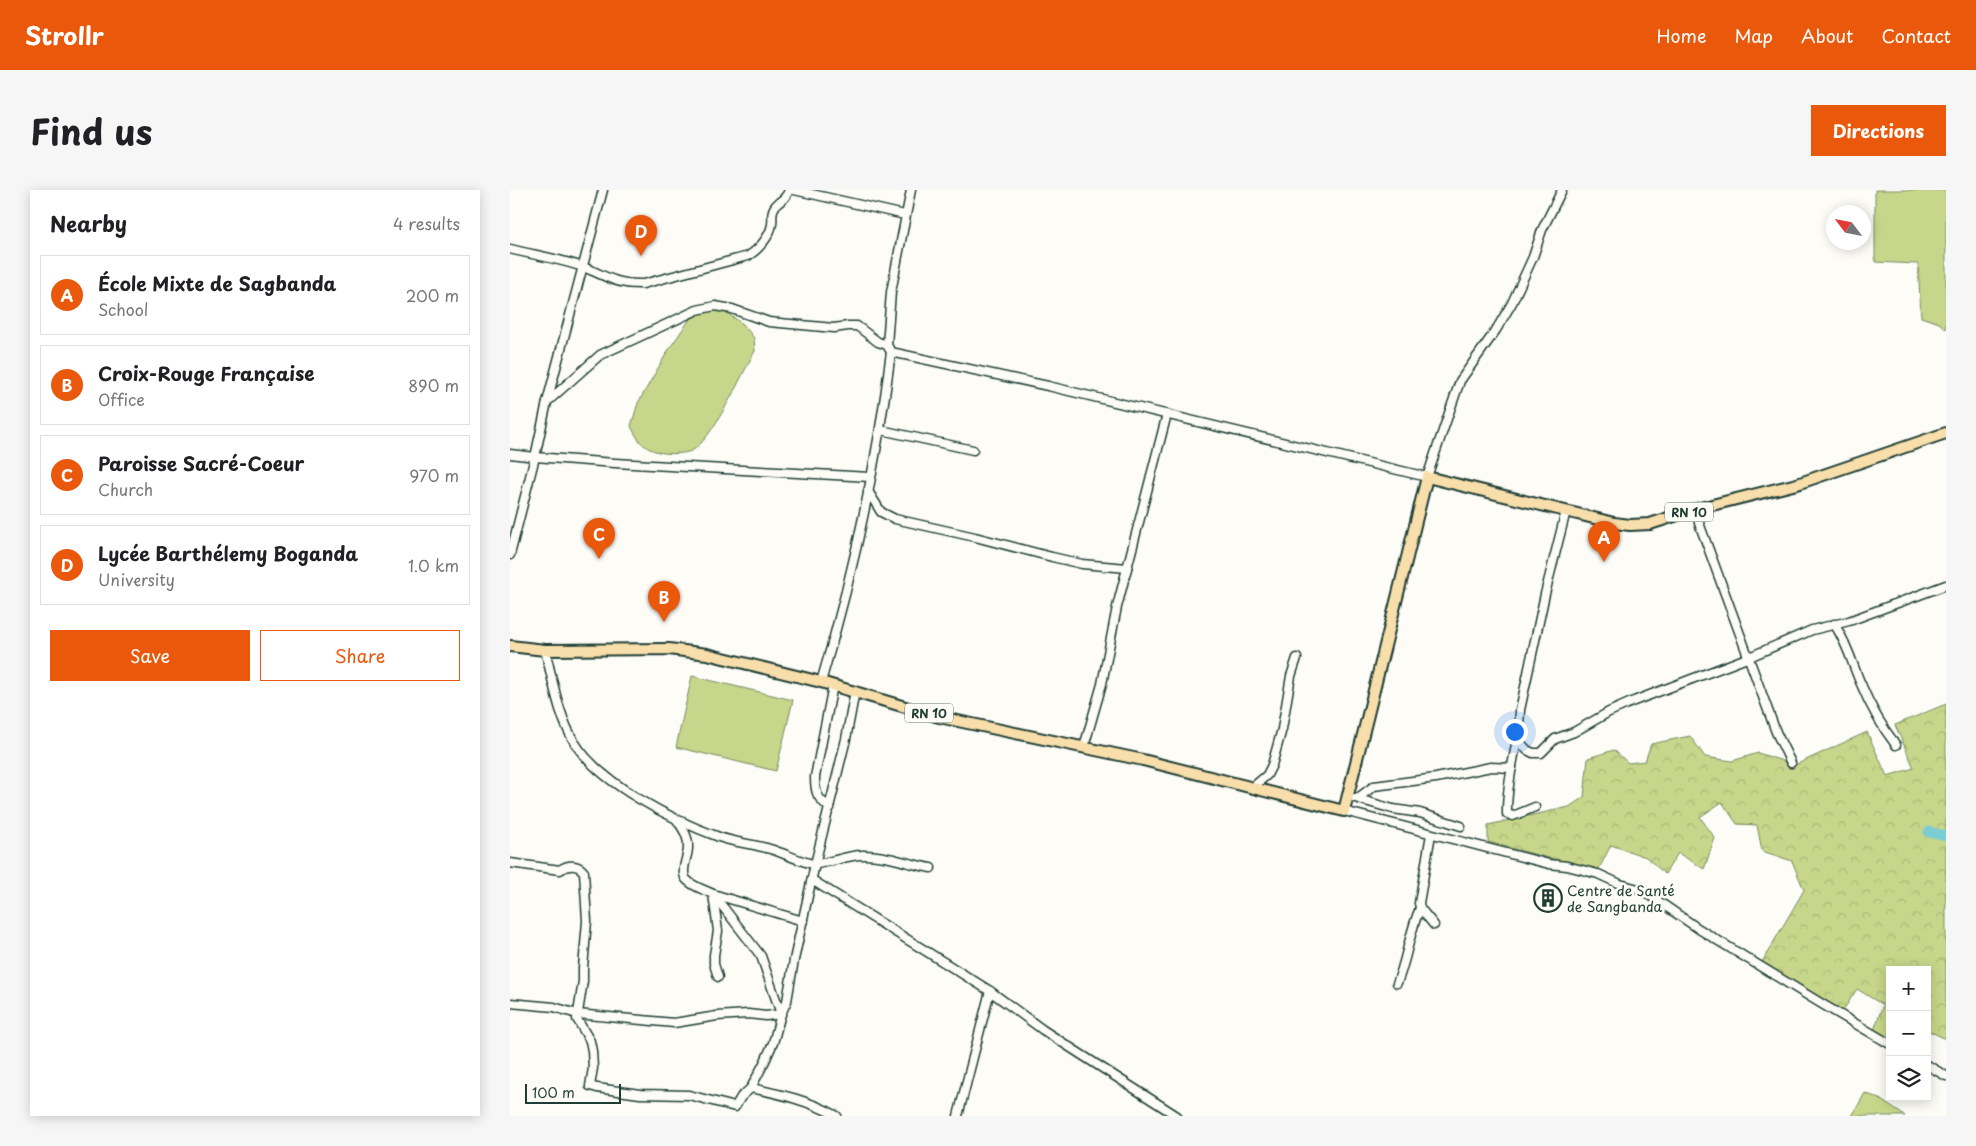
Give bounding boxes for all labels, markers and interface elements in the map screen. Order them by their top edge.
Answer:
text: Strollr [25,17,104,53]
text: Home [1656,22,1706,49]
text: Map [1734,22,1773,49]
text: About [1801,22,1853,49]
text: Contact [1881,22,1951,49]
text: Find us [30,104,152,157]
button: Directions [1811,105,1946,156]
north arrow [1826,205,1871,250]
text: Nearby [50,207,127,239]
text: 4 results [393,211,460,235]
pin: D [625,215,657,256]
text: École Mixte de Sagbanda [98,269,336,297]
text: A [61,283,73,307]
text: 200 m [406,283,459,307]
text: School [98,297,148,321]
text: Croix-Rouge Française [98,359,315,387]
text: B [62,373,72,397]
text: 890 m [408,373,459,397]
text: Office [98,387,145,411]
text: Paroisse Sacré-Coeur [98,449,304,477]
text: C [61,463,73,487]
text: 970 m [409,463,459,487]
text: Church [98,477,153,501]
road number: RN 10 [1665,503,1713,522]
pin: C [583,518,615,559]
pin: A [1588,521,1620,562]
text: Lycée Barthélemy Boganda [98,539,358,567]
text: D [61,553,73,577]
text: 1.0 km [408,553,459,577]
text: University [98,567,175,591]
pin: B [648,581,680,622]
button: Save [50,630,250,681]
button: Share [260,630,460,681]
road number: RN 10 [905,704,953,722]
your location [1502,719,1528,745]
place label: Centre de Santé de Sangbanda [1567,880,1675,917]
building icon: Centre de Santé de Sangbanda [1533,883,1563,913]
map controls [1886,966,1931,1101]
button: + [1886,966,1931,1011]
button: − [1886,1011,1931,1056]
button: layers [1886,1056,1931,1101]
scale bar [525,1081,621,1104]
text: 100 m [532,1082,575,1103]

